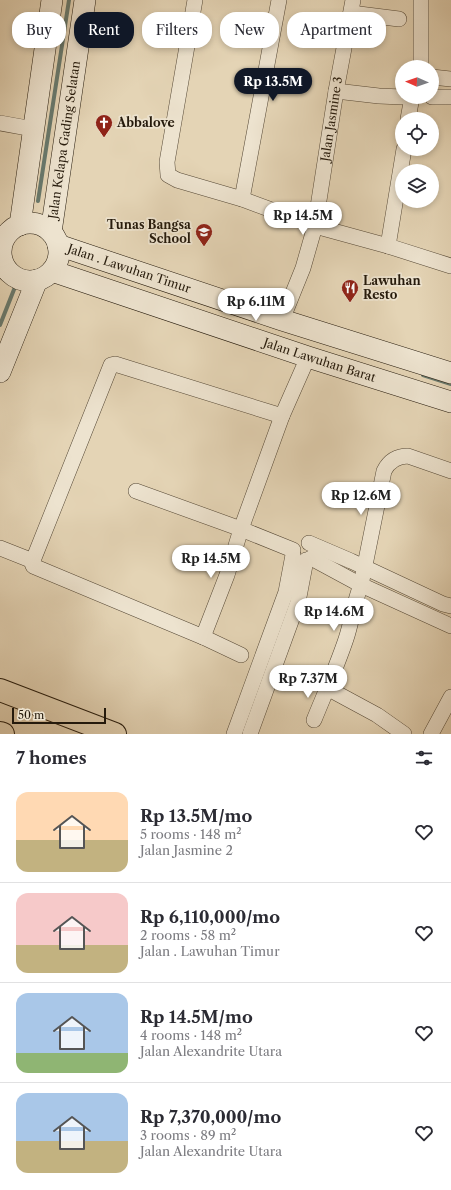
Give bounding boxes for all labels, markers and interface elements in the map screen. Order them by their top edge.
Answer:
chip: Buy [12,12,66,48]
chip: Rent [74,12,134,48]
chip: Filters [142,12,212,48]
chip: New [220,12,279,48]
chip: Apartment [287,12,386,48]
street label: Jalan Kelapa Gading Selatan [45,59,83,222]
north arrow [395,60,439,104]
map controls [395,60,439,208]
pin: Rp 13.5M [232,68,314,102]
text: Rp 13.5M [243,73,303,89]
street label: Jalan Jasmine 3 [317,75,346,164]
button: locate [395,112,439,156]
church icon: Abbalove [94,113,114,138]
place label: Abbalove [116,115,175,130]
button: layers [395,164,439,208]
pin: Rp 14.5M [262,202,344,236]
text: Rp 14.5M [273,207,333,223]
place label: Tunas Bangsa School [107,217,192,246]
school or university icon: Tunas Bangsa School [194,222,214,247]
street label: Jalan . Lawuhan Timur [64,240,193,296]
place label: Lawuhan Resto [363,273,421,302]
restaurant icon: Lawuhan Resto [340,278,360,303]
pin: Rp 6.11M [215,288,297,322]
text: Rp 6.11M [227,293,285,309]
street label: Jalan Lawuhan Barat [260,334,378,385]
pin: Rp 12.6M [320,482,402,516]
text: Rp 12.6M [331,487,391,503]
pin: Rp 14.5M [170,545,252,579]
text: Rp 14.5M [181,550,241,566]
pin: Rp 14.6M [293,598,375,632]
text: Rp 14.6M [304,603,364,619]
pin: Rp 7.37M [267,665,349,699]
text: Rp 7.37M [278,670,338,686]
scale bar [12,706,106,725]
text: 50 m [18,708,44,722]
icon: filters [413,747,435,769]
text: 7 homes [16,748,87,768]
text: Rp 13.5M/mo [140,806,252,826]
icon: home [48,808,96,856]
icon: heart [413,821,435,843]
text: 5 rooms · 148 m² [140,826,242,842]
text: Jalan Jasmine 2 [140,842,233,858]
text: Rp 6,110,000/mo [140,907,280,927]
icon: home [48,909,96,957]
icon: heart [413,922,435,944]
text: 2 rooms · 58 m² [140,927,236,943]
text: Jalan . Lawuhan Timur [140,943,280,959]
text: Rp 14.5M/mo [140,1007,253,1027]
icon: home [48,1009,96,1057]
icon: heart [413,1022,435,1044]
text: 4 rooms · 148 m² [140,1027,242,1043]
text: Jalan Alexandrite Utara [140,1043,282,1059]
text: Rp 7,370,000/mo [140,1107,281,1127]
icon: home [48,1109,96,1157]
icon: heart [413,1122,435,1144]
text: 3 rooms · 89 m² [140,1127,236,1143]
text: Jalan Alexandrite Utara [140,1143,282,1159]

